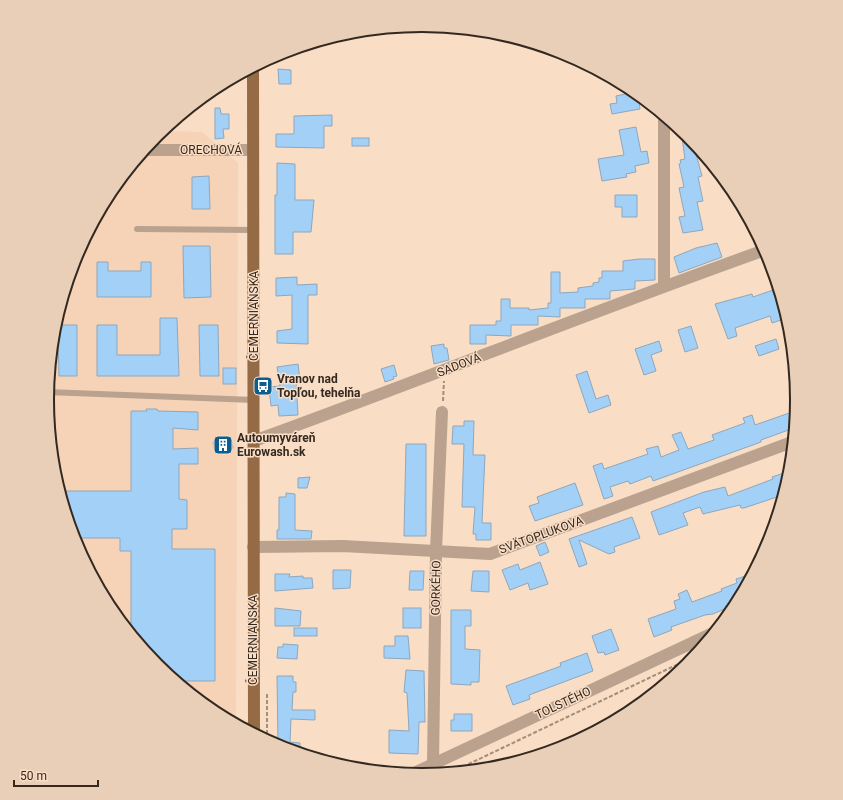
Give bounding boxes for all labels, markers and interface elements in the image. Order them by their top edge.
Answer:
street label: ORECHOVÁ [180,142,242,157]
street label: ČEMERNIANSKA [246,271,261,361]
street label: SADOVÁ [435,349,483,380]
place label: Vranov nad Topľou, tehelňa [277,372,361,400]
bus stop icon: Vranov nad Topľou, tehelňa [252,375,274,397]
place label: Autoumyváreň Eurowash.sk [237,431,316,459]
building icon: Autoumyváreň Eurowash.sk [212,434,234,456]
street label: SVÄTOPLUKOVA [497,512,585,557]
street label: GORKÉHO [428,560,443,616]
street label: ČEMERNIANSKA [245,595,260,685]
street label: TOLSTÉHO [533,683,593,722]
scale bar [14,762,98,788]
text: 50 m [20,769,47,783]

